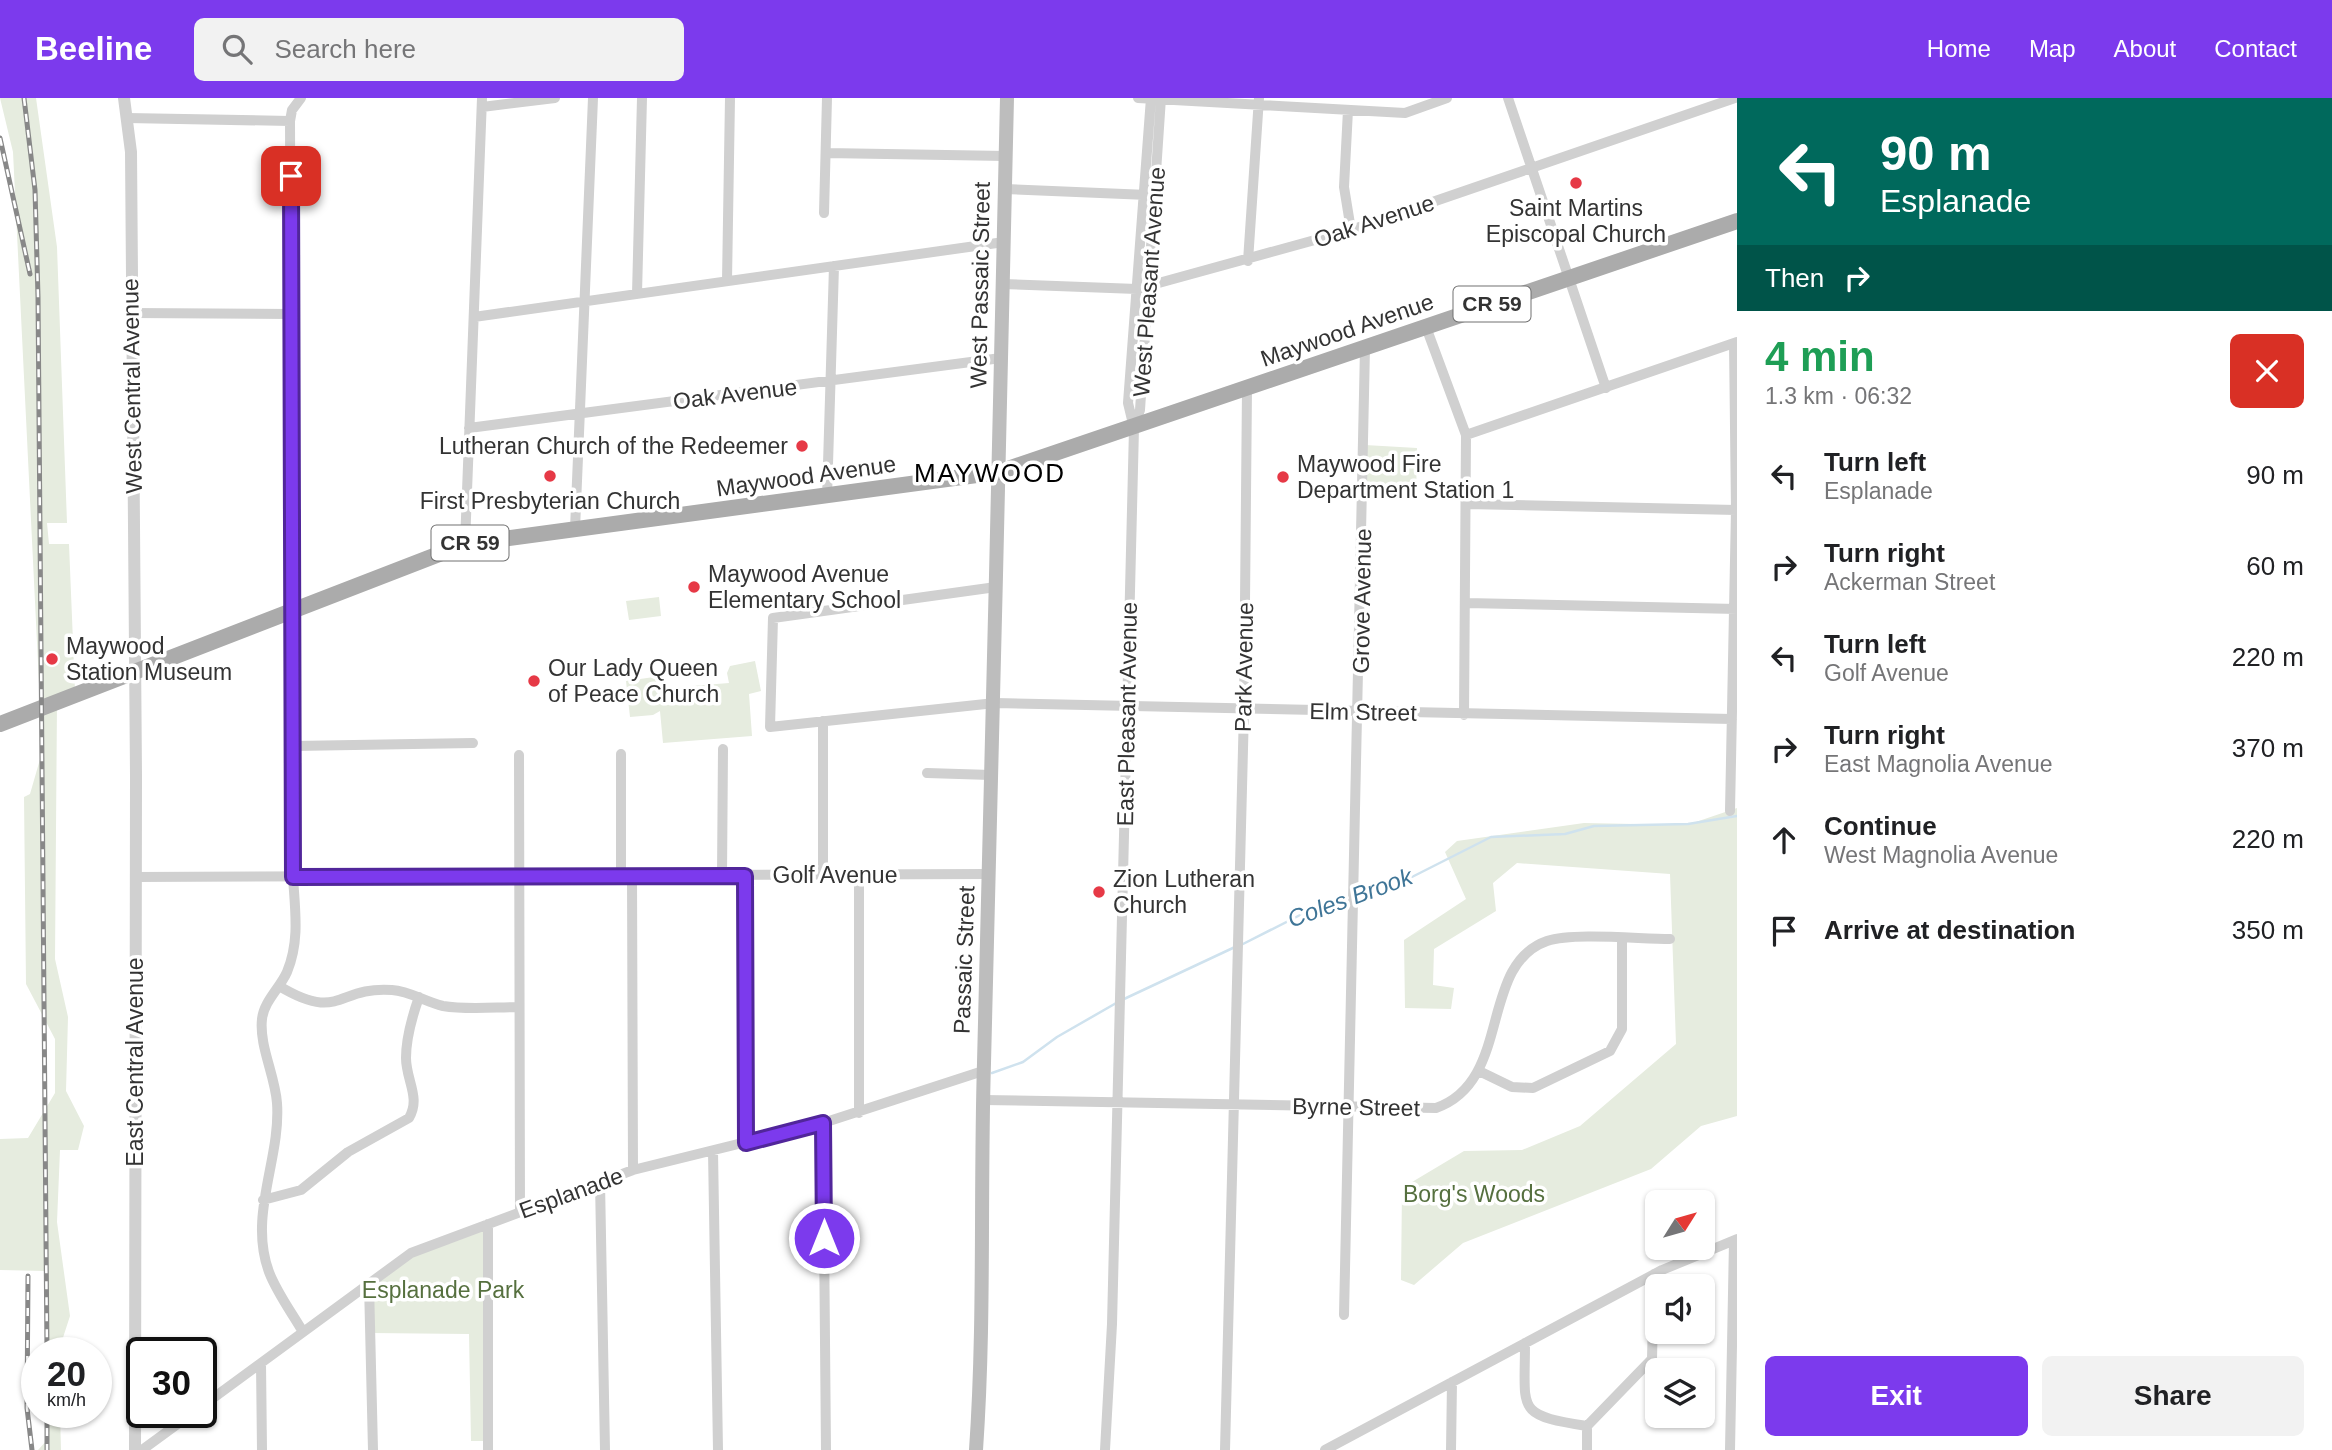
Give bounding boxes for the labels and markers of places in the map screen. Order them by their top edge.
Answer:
pin [261,146,321,206]
marker: Saint Martins Episcopal Church [1568,175,1584,191]
place label: Saint Martins Episcopal Church [1486,195,1666,247]
place label: Lutheran Church of the Redeemer [439,433,788,459]
marker: Lutheran Church of the Redeemer [794,438,810,454]
place label: Maywood Fire Department Station 1 [1297,451,1514,503]
marker: First Presbyterian Church [542,468,558,484]
marker: Maywood Fire Department Station 1 [1275,469,1291,485]
place label: First Presbyterian Church [420,488,680,514]
place label: Maywood Avenue Elementary School [708,561,901,613]
marker: Maywood Avenue Elementary School [686,579,702,595]
place label: Maywood Station Museum [66,633,232,685]
marker: Maywood Station Museum [44,651,60,667]
place label: Our Lady Queen of Peace Church [548,655,719,707]
marker: Our Lady Queen of Peace Church [526,673,542,689]
place label: Zion Lutheran Church [1113,866,1255,918]
marker: Zion Lutheran Church [1091,884,1107,900]

